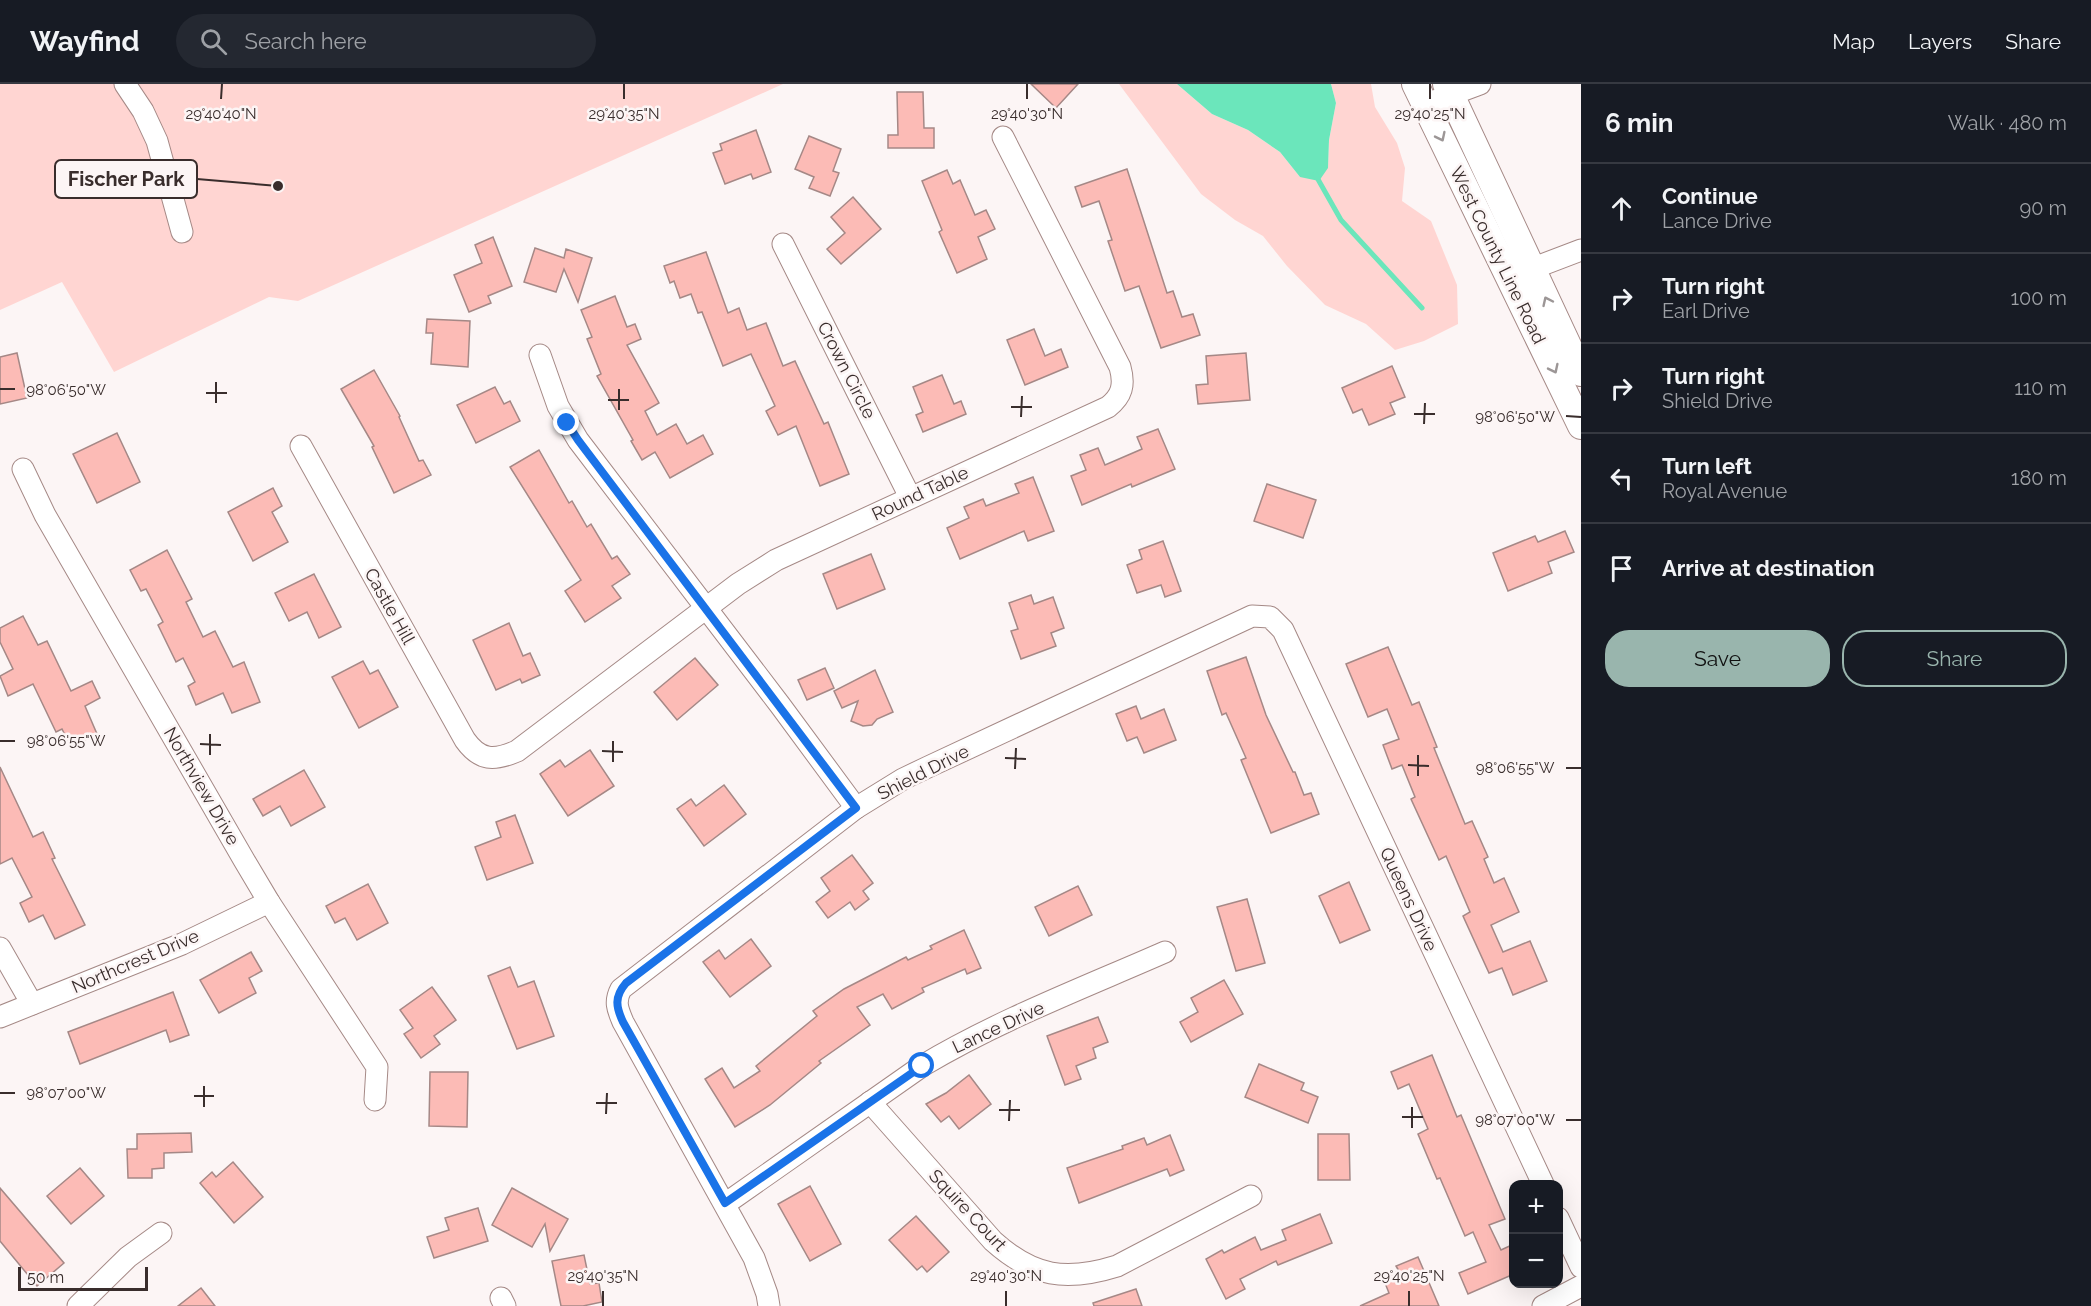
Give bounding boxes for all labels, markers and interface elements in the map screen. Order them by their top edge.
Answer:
search box [176,14,596,68]
text: Wayfind [30,25,140,58]
icon: search [197,25,230,58]
text: Search here [245,28,367,54]
text: Map [1832,29,1875,54]
text: Layers [1908,29,1972,54]
text: Share [2005,29,2061,54]
text: 29°40'40"N [185,105,257,123]
text: 29°40'35"N [588,105,660,123]
text: 29°40'30"N [991,105,1063,123]
text: 29°40'25"N [1395,105,1465,123]
text: 6 min [1605,108,1674,138]
text: Walk · 480 m [1948,111,2067,135]
one-way arrow [1433,130,1445,141]
callout: Fischer Park [55,160,197,198]
street label: West County Line Road [1446,163,1550,347]
text: Fischer Park [68,167,185,191]
text: Continue [1662,183,1758,209]
icon: ahead [1605,192,1638,225]
text: 90 m [2020,196,2067,220]
text: Lance Drive [1662,209,1772,233]
text: Turn right [1662,273,1765,299]
icon: right [1605,282,1638,315]
text: 100 m [2010,286,2067,310]
one-way arrow [1542,296,1554,307]
text: Earl Drive [1662,299,1750,323]
street label: Crown Circle [814,318,881,422]
one-way arrow [1546,362,1558,373]
text: Turn right [1662,363,1765,389]
icon: right [1605,372,1638,405]
text: 110 m [2014,376,2067,400]
text: 98°06'50"W [26,381,106,399]
text: Shield Drive [1662,389,1773,413]
text: 98°06'50"W [1475,408,1555,426]
route end [553,409,579,435]
text: Turn left [1662,453,1752,479]
street label: Round Table [868,461,972,525]
icon: left [1605,462,1638,495]
text: 180 m [2011,466,2067,490]
text: Royal Avenue [1662,479,1787,503]
icon: arrive [1605,552,1638,585]
text: Arrive at destination [1662,555,1875,581]
street label: Castle Hill [360,564,420,648]
button: Save [1605,630,1830,687]
button: Share [1842,630,2067,687]
street label: Northview Drive [160,723,244,849]
text: 98°06'55"W [27,732,106,750]
street label: Shield Drive [874,740,972,804]
text: 98°06'55"W [1476,759,1555,777]
street label: Queens Drive [1376,844,1442,955]
street label: Northcrest Drive [68,925,202,997]
street label: Lance Drive [949,996,1048,1057]
route start [908,1052,934,1078]
text: 98°07'00"W [26,1084,106,1102]
text: 98°07'00"W [1475,1111,1555,1129]
street label: Squire Court [925,1165,1011,1255]
map controls [1509,1180,1563,1288]
button: + [1509,1180,1563,1234]
button: − [1509,1234,1563,1288]
scale bar [18,1264,148,1292]
text: 29°40'35"N [567,1267,639,1285]
text: 29°40'30"N [970,1267,1042,1285]
text: 29°40'25"N [1374,1267,1444,1285]
text: 50 m [27,1268,64,1287]

